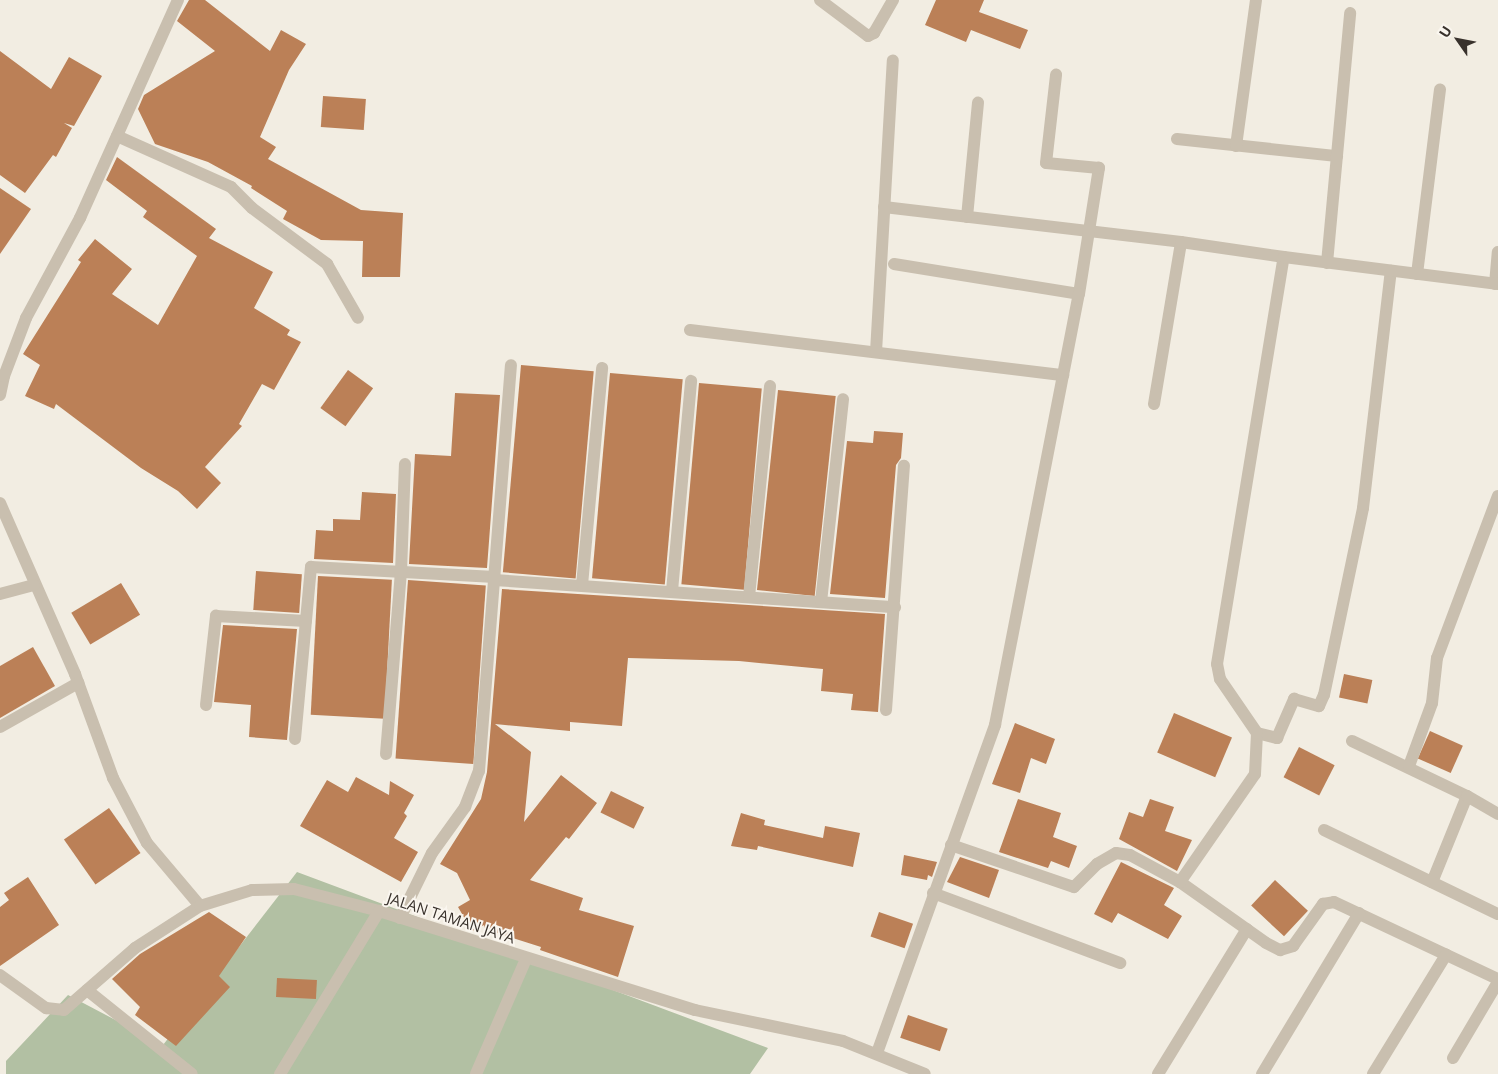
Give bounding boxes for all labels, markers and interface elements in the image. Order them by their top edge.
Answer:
north arrow [1433,15,1483,65]
text: U [1434,22,1456,41]
street label: JALAN TAMAN JAYA [385,889,517,947]

